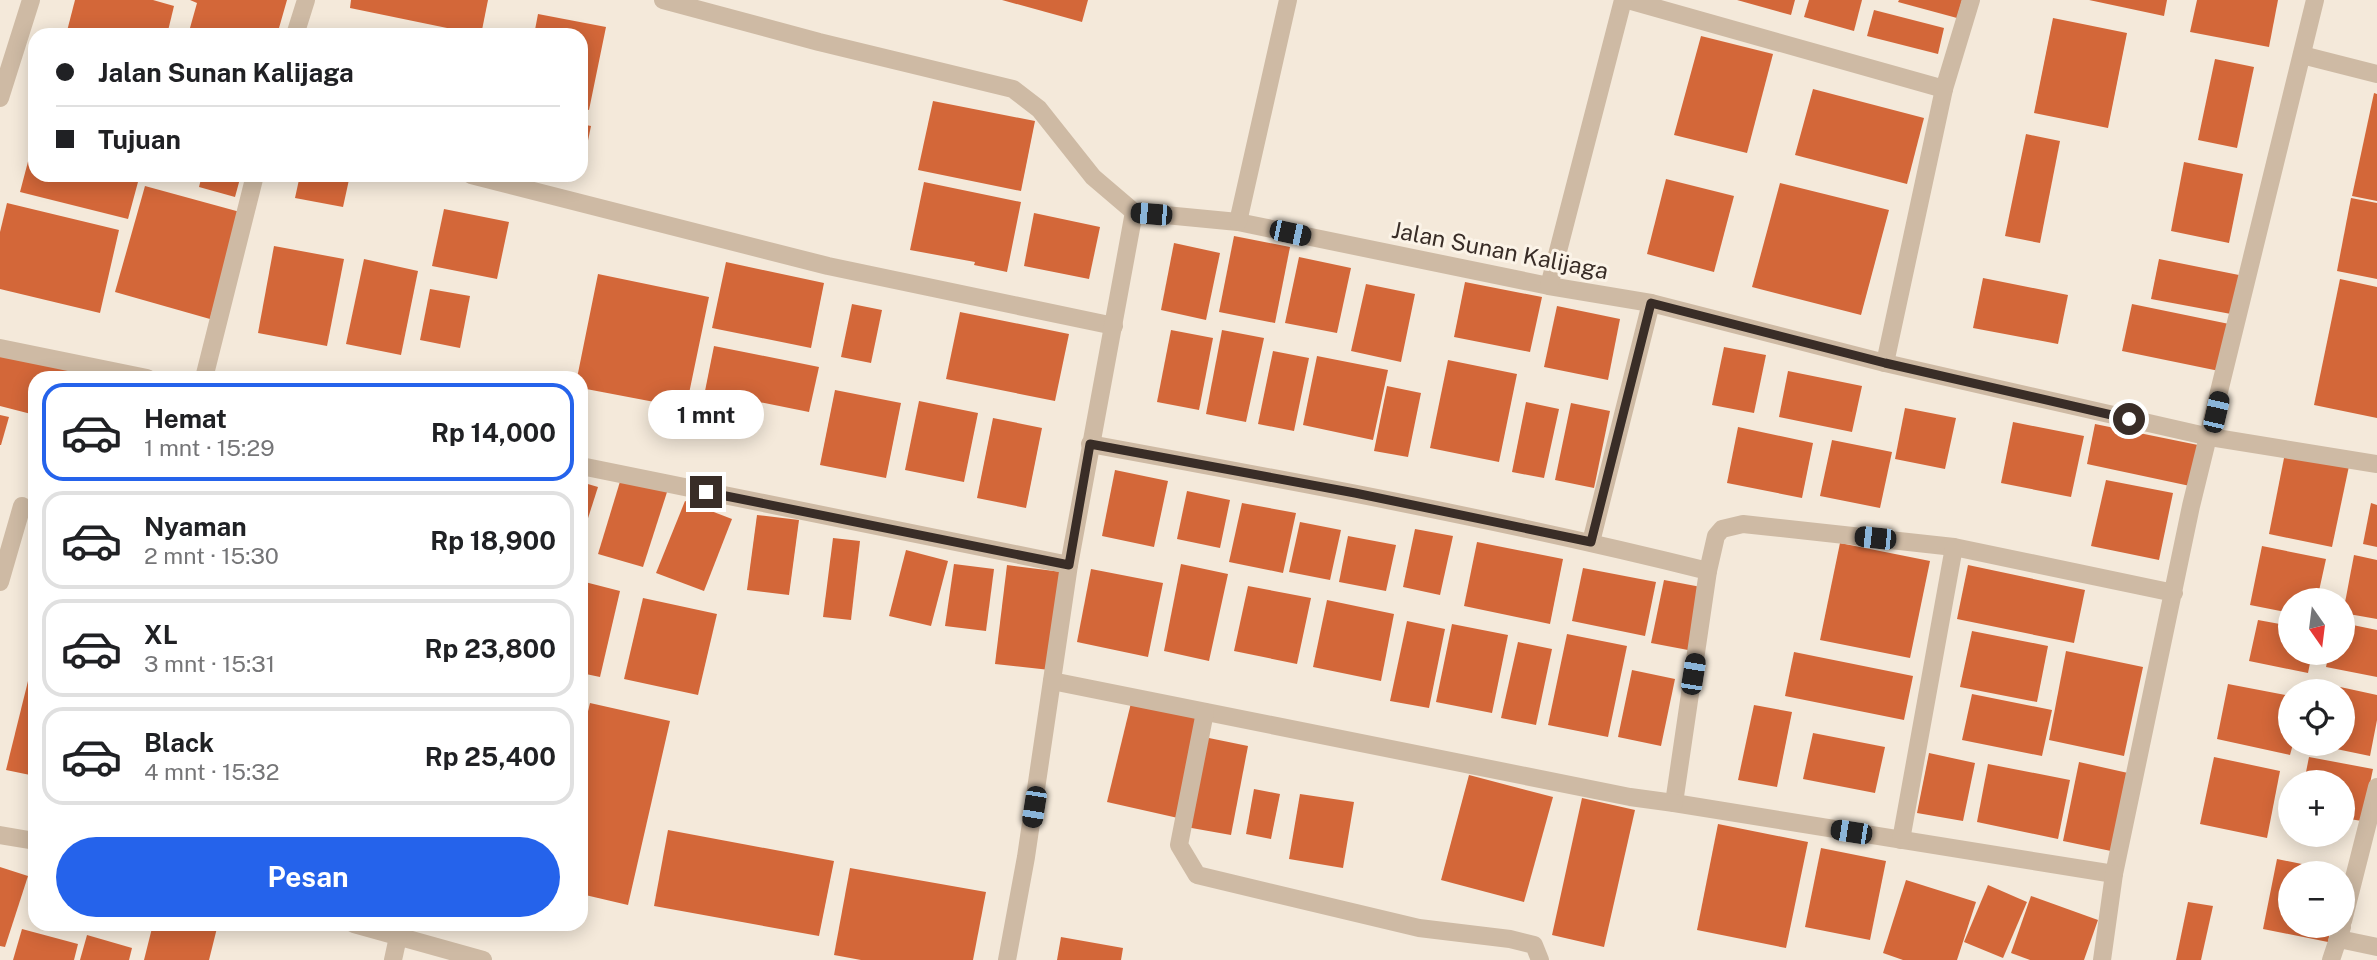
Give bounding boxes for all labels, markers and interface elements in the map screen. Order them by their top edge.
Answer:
text: Jalan Sunan Kalijaga [98,57,354,88]
text: Tujuan [98,124,181,155]
car [1130,202,1173,226]
street label: Jalan Sunan Kalijaga [1389,216,1611,284]
car [1268,218,1313,248]
car [2202,389,2231,435]
callout: 1 mnt [648,391,764,440]
icon: car [60,401,123,464]
text: 1 mnt [677,401,735,428]
text: Hemat [144,403,227,434]
route start [2113,403,2145,435]
text: Rp 14,000 [431,417,556,448]
text: 1 mnt · 15:29 [144,434,275,461]
route end [690,476,722,508]
icon: car [60,509,123,572]
text: Nyaman [144,511,247,542]
text: Rp 18,900 [430,525,556,556]
car [1854,525,1897,551]
text: 2 mnt · 15:30 [144,542,279,569]
north arrow [2278,588,2356,665]
map controls [2278,588,2355,938]
icon: car [60,617,123,680]
text: XL [144,619,178,650]
text: Rp 23,800 [425,633,556,664]
text: 3 mnt · 15:31 [144,650,275,677]
car [1680,652,1707,696]
button: locate [2278,679,2355,756]
icon: car [60,725,123,788]
text: Black [144,727,214,758]
text: Rp 25,400 [425,741,556,772]
text: 4 mnt · 15:32 [144,758,279,785]
button: + [2278,770,2355,847]
car [1021,785,1048,829]
car [1829,818,1874,846]
button: Pesan [56,837,560,917]
button: − [2278,861,2355,938]

